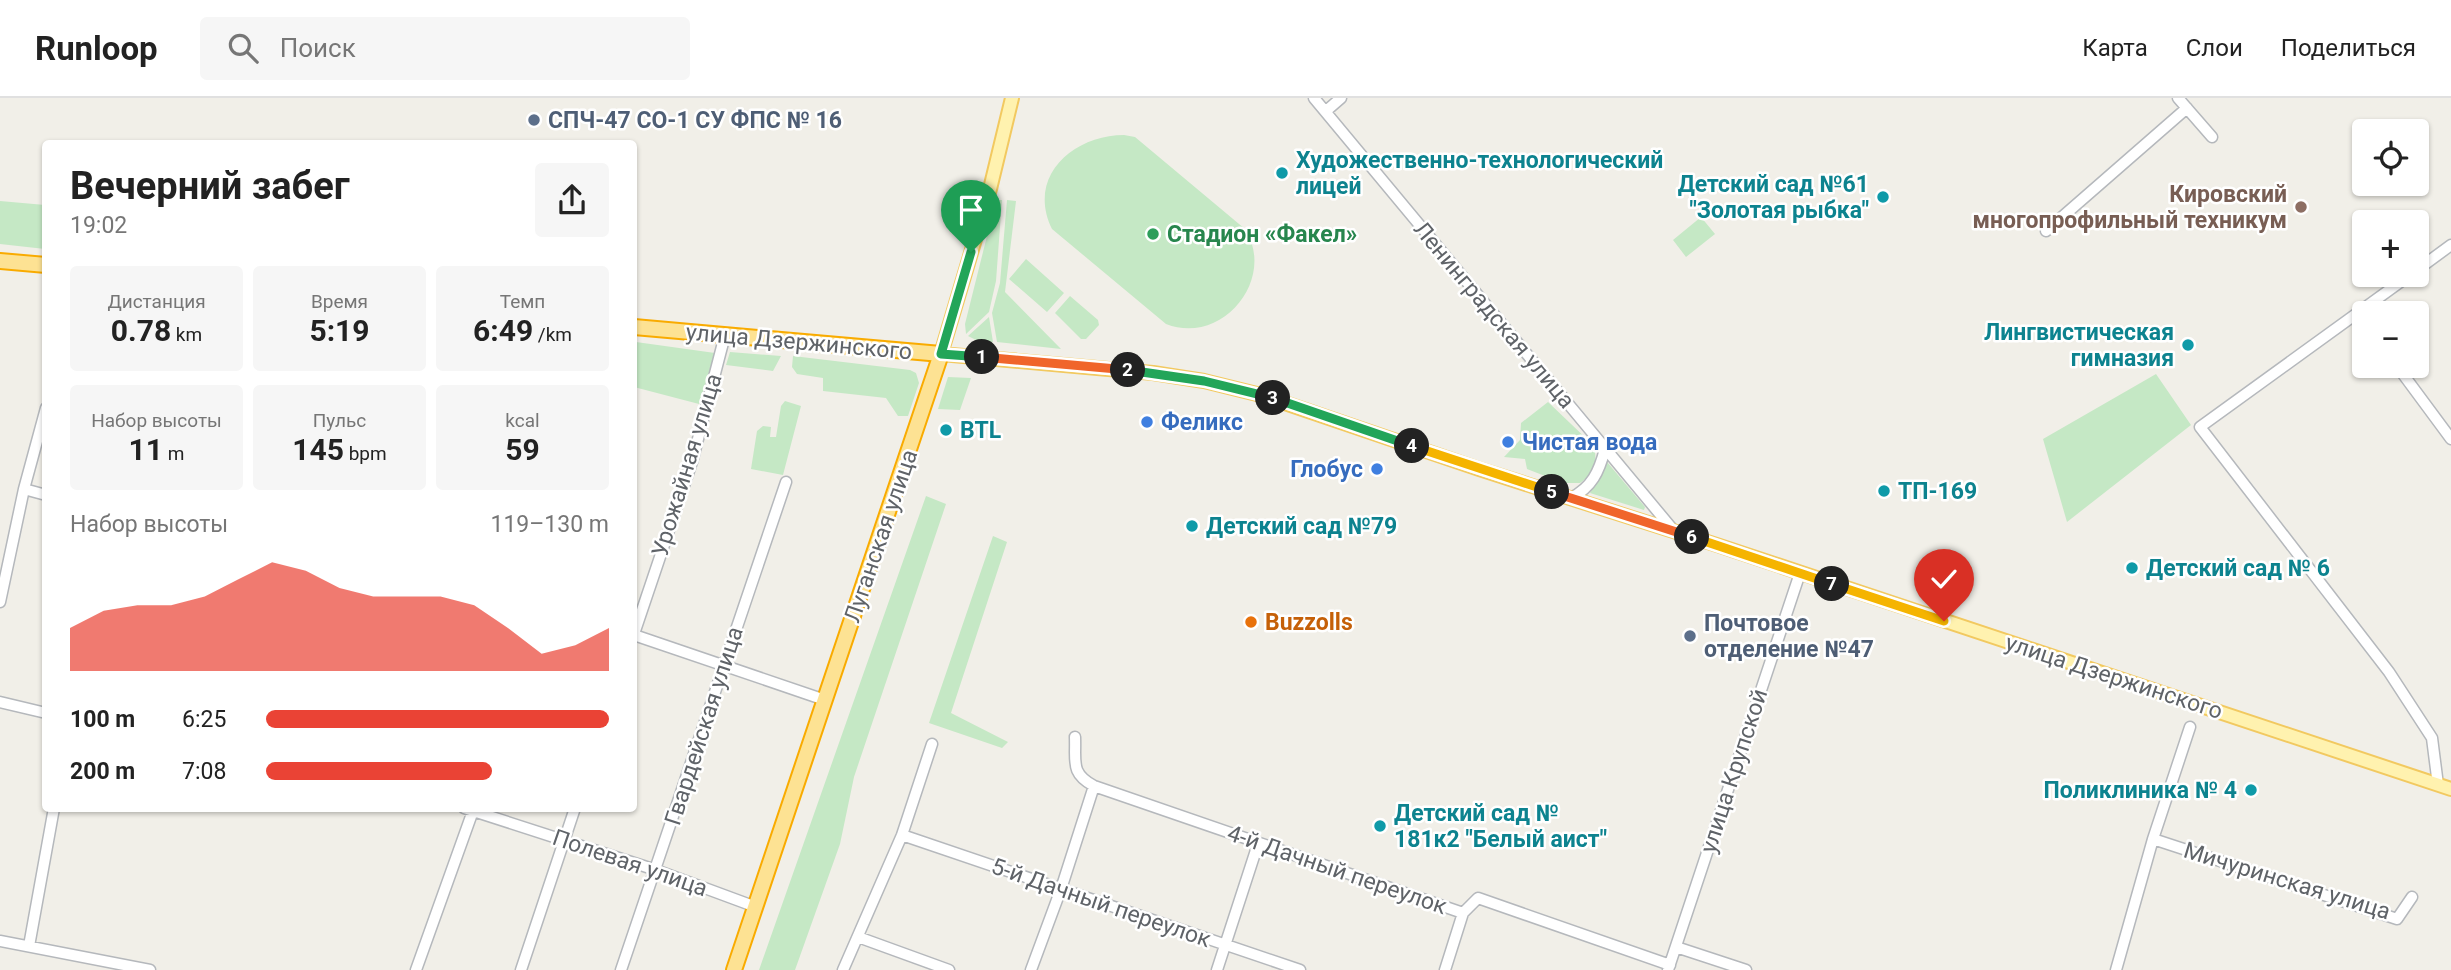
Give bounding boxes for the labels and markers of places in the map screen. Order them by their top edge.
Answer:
place label: СПЧ-47 СО-1 СУ ФПС № 16 [548,107,842,134]
marker: СПЧ-47 СО-1 СУ ФПС № 16 [526,112,542,128]
place label: Художественно-технологический лицей [1296,147,1663,200]
marker: Художественно-технологический лицей [1274,165,1290,181]
place label: Детский сад №61 "Золотая рыбка" [1678,171,1869,224]
pin [941,180,1001,252]
place label: Кировский многопрофильный техникум [1973,181,2287,234]
marker: Детский сад №61 "Золотая рыбка" [1875,189,1891,205]
marker: Кировский многопрофильный техникум [2293,199,2309,215]
place label: Стадион «Факел» [1167,221,1357,248]
marker: Стадион «Факел» [1145,226,1161,242]
place label: Лингвистическая гимназия [1984,319,2174,372]
marker: Лингвистическая гимназия [2180,337,2196,353]
pin: 1 [964,340,1000,374]
pin: 2 [1110,352,1146,388]
pin: 3 [1256,380,1290,416]
place label: Феликс [1161,409,1243,436]
marker: Феликс [1139,414,1155,430]
place label: BTL [960,417,1001,444]
marker: BTL [938,422,954,438]
pin: 4 [1394,428,1430,464]
place label: Чистая вода [1522,429,1657,456]
marker: Чистая вода [1500,434,1516,450]
place label: Глобус [1290,456,1363,483]
marker: Глобус [1369,461,1385,477]
pin: 5 [1534,474,1570,510]
place label: ТП-169 [1898,478,1977,505]
marker: ТП-169 [1876,483,1892,499]
place label: Детский сад №79 [1206,513,1397,540]
marker: Детский сад №79 [1184,518,1200,534]
pin: 6 [1674,520,1710,555]
pin [1914,549,1974,621]
place label: Детский сад № 6 [2146,555,2330,582]
marker: Детский сад № 6 [2124,560,2140,576]
pin: 7 [1814,566,1850,602]
place label: Buzzolls [1265,609,1353,636]
place label: Почтовое отделение №47 [1704,610,1874,663]
marker: Buzzolls [1243,614,1259,630]
marker: Почтовое отделение №47 [1682,628,1698,644]
place label: Поликлиника № 4 [2044,777,2237,804]
marker: Поликлиника № 4 [2243,782,2259,798]
place label: Детский сад № 181к2 "Белый аист" [1394,800,1607,853]
marker: Детский сад № 181к2 "Белый аист" [1372,818,1388,834]

